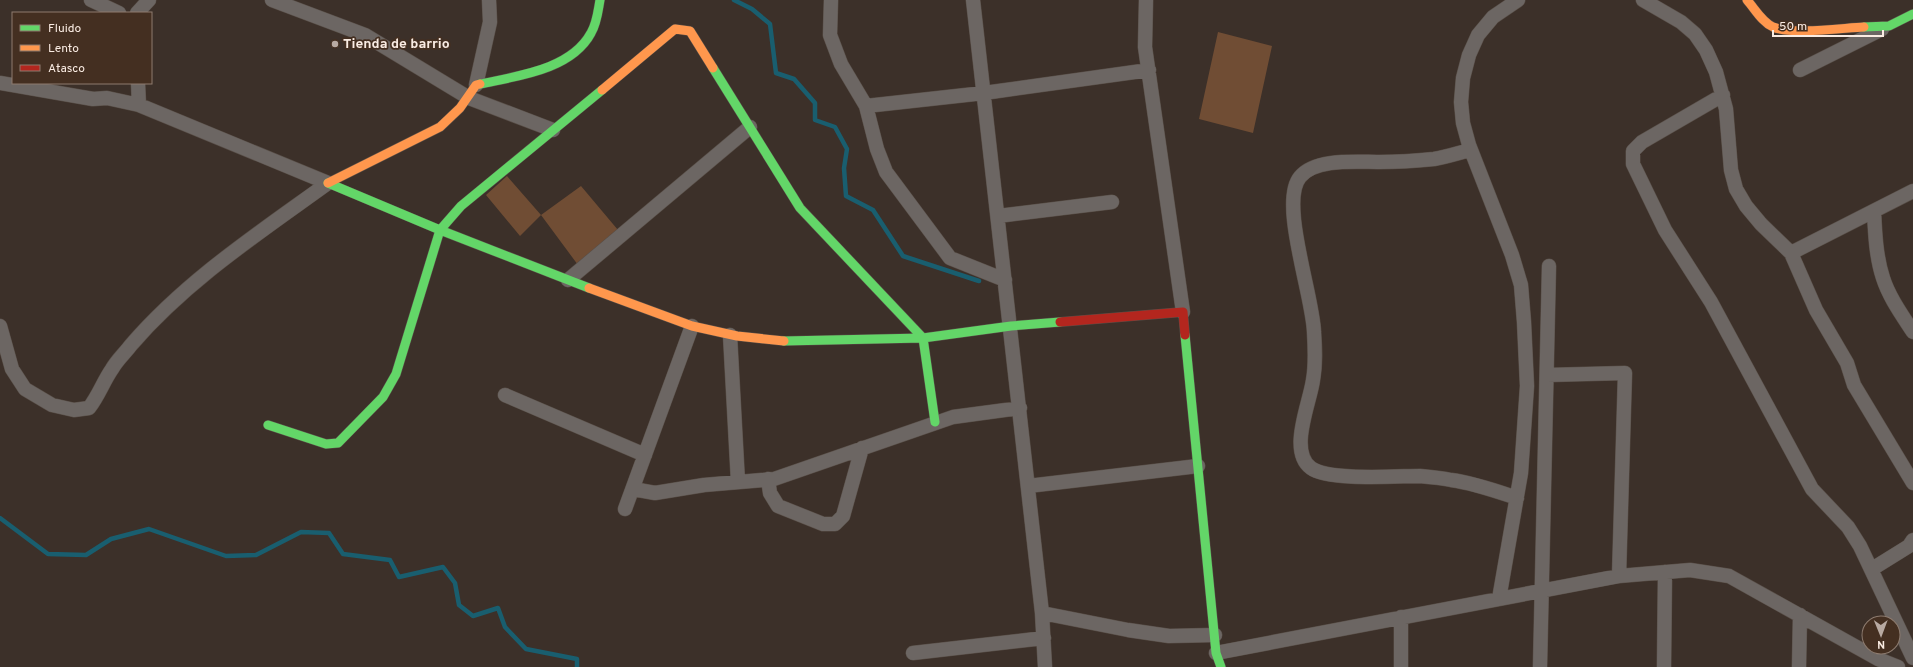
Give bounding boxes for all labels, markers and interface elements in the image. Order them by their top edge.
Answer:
legend [12,12,152,84]
scale bar [1773,12,1883,38]
text: 50 m [1779,19,1807,35]
text: Fluido [48,21,81,37]
place label: Tienda de barrio [343,36,450,53]
marker: Tienda de barrio [330,39,340,49]
text: Lento [48,41,79,57]
text: Atasco [48,61,85,77]
north arrow [1861,615,1901,655]
text: N [1877,637,1885,651]

